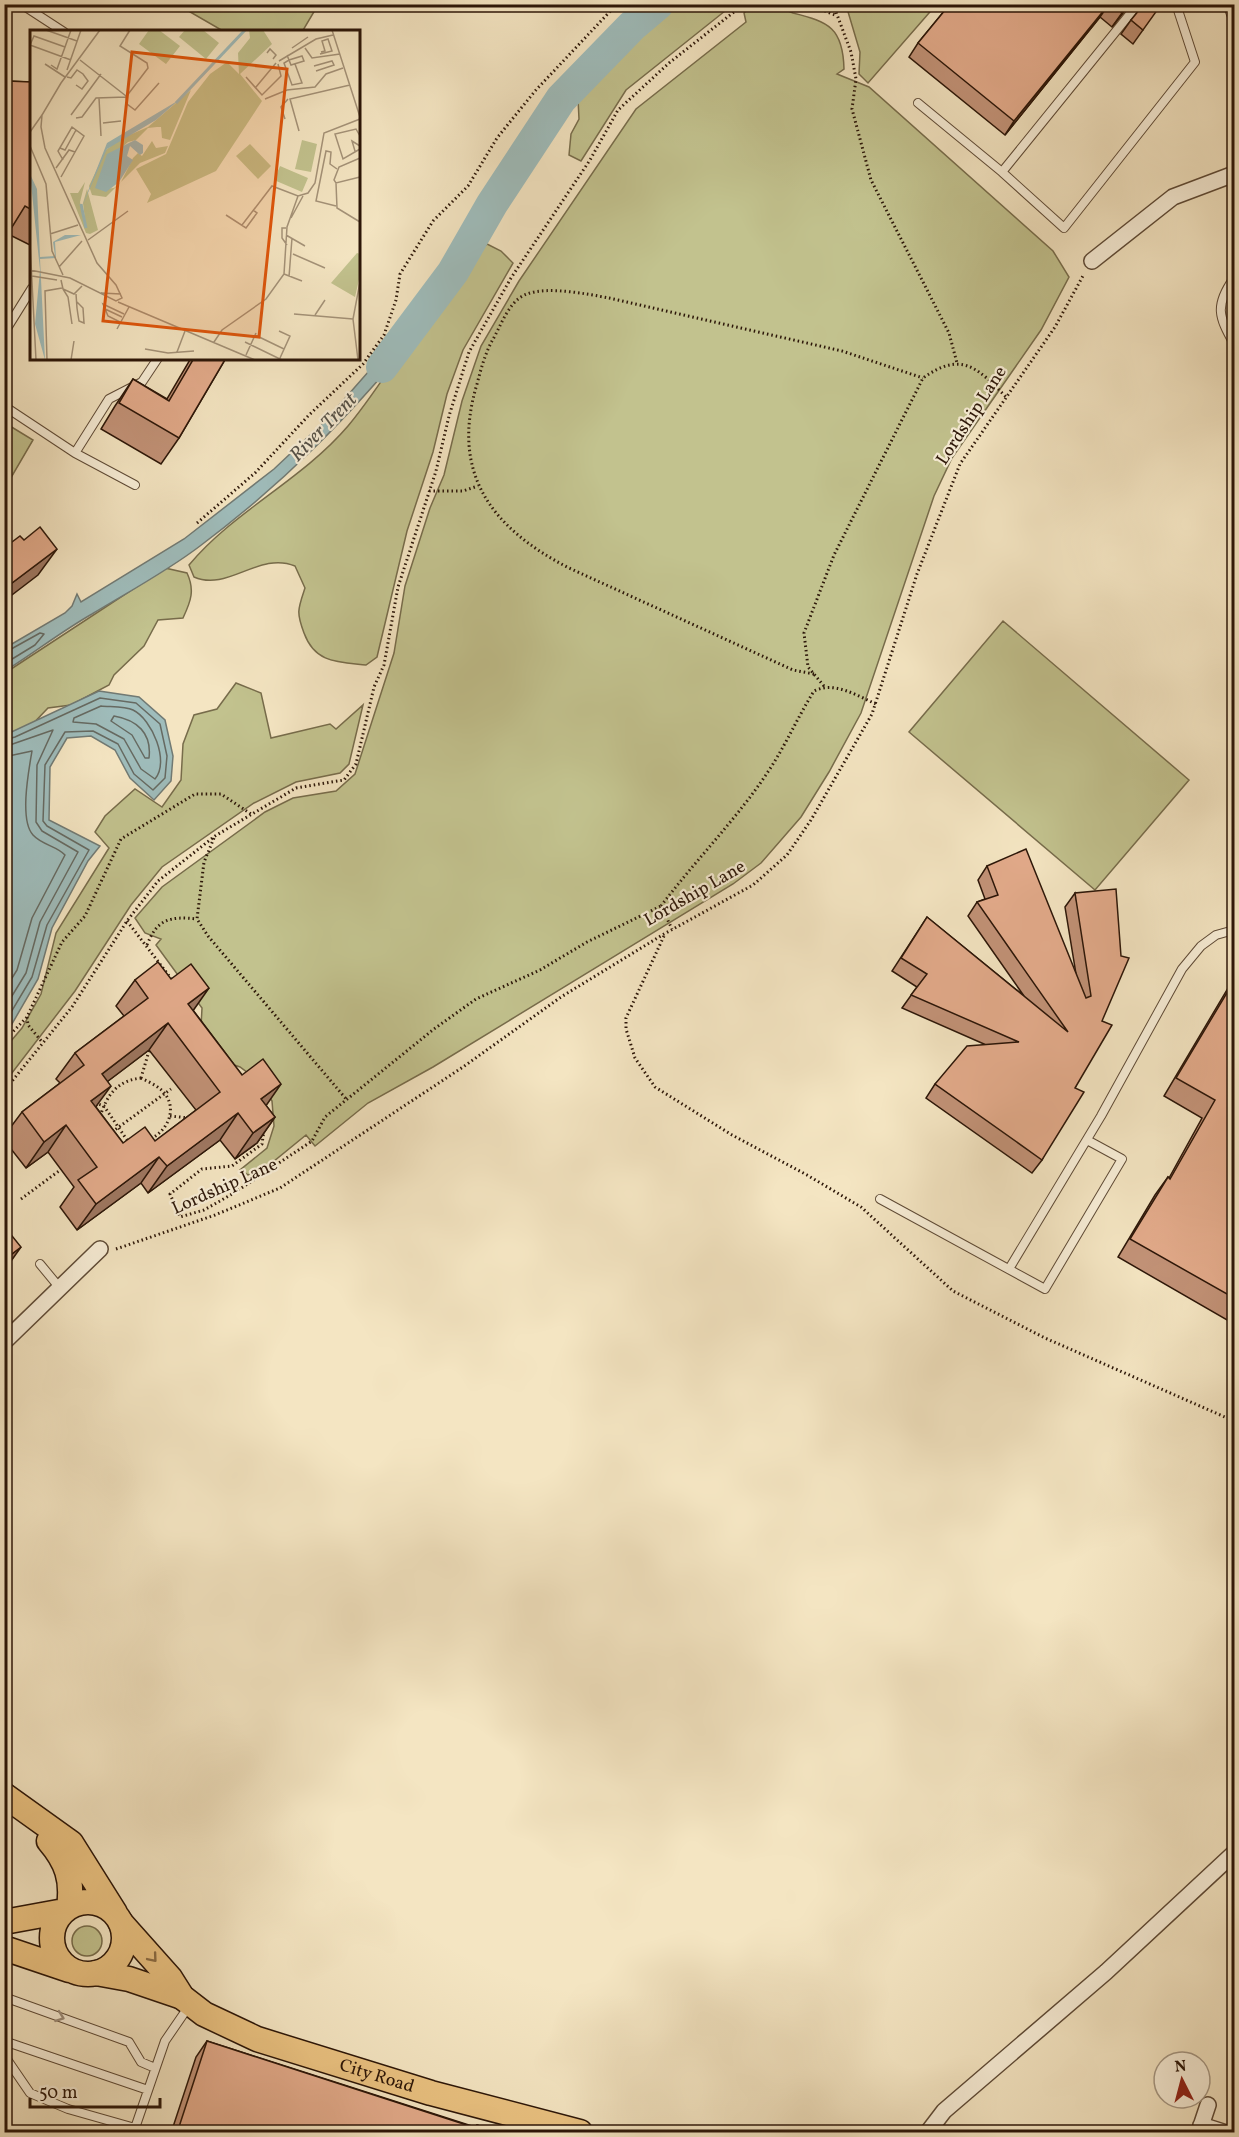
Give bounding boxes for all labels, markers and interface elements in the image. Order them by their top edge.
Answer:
inset map [30,30,360,360]
street label: Lordship Lane [931,362,1013,470]
water label: River Trent [284,387,364,469]
street label: Lordship Lane [640,855,750,933]
street label: Lordship Lane [168,1153,282,1221]
one-way arrow [146,1951,157,1962]
one-way arrow [54,2009,64,2022]
north arrow [1152,2050,1212,2110]
street label: City Road [336,2053,417,2100]
text: N [1174,2055,1188,2079]
scale bar [30,2071,160,2109]
text: 50 m [39,2081,78,2106]

